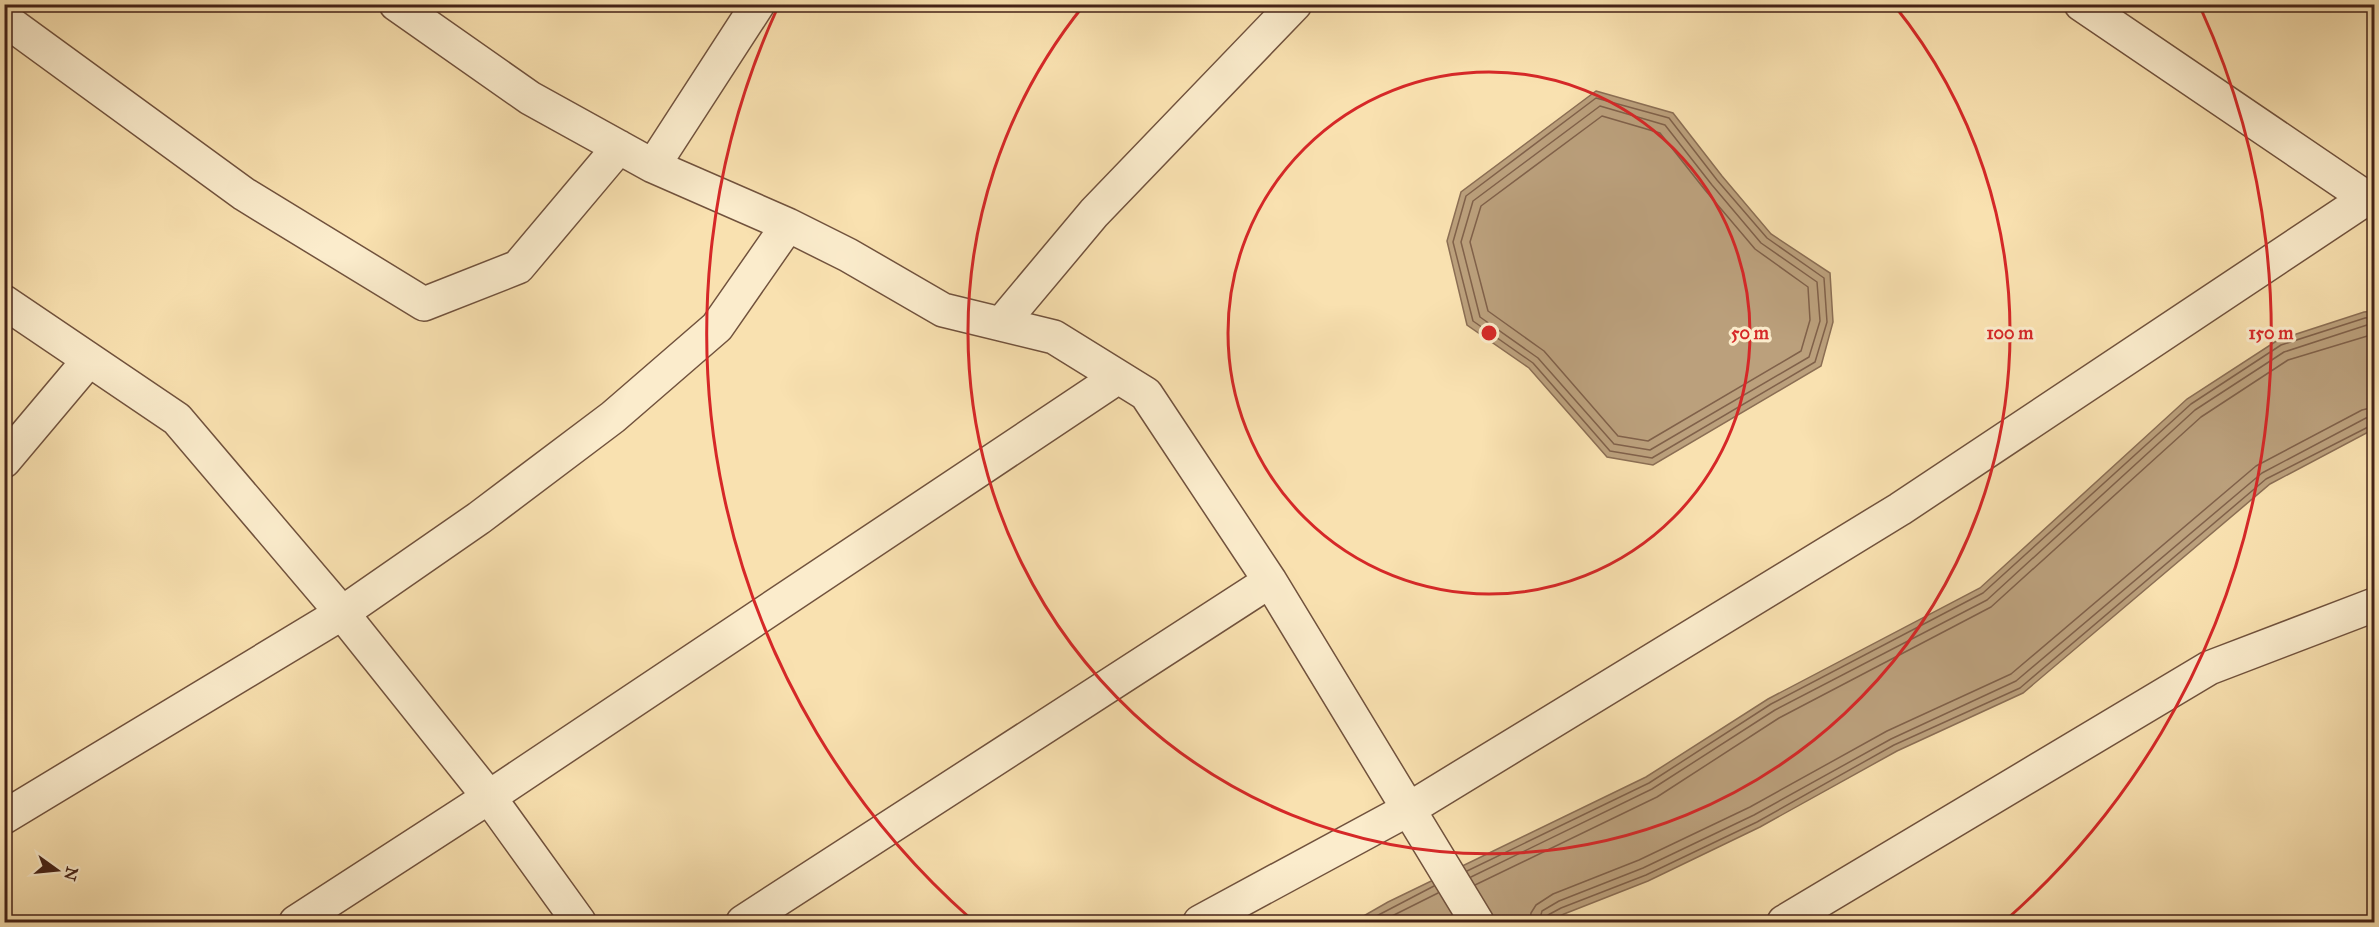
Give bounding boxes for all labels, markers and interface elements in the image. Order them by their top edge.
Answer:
text: 50 m [1731,322,1770,344]
text: 100 m [1987,322,2034,344]
text: 150 m [2249,322,2294,344]
centre of rings [1479,323,1499,343]
north arrow [27,840,87,900]
text: N [60,865,82,883]

